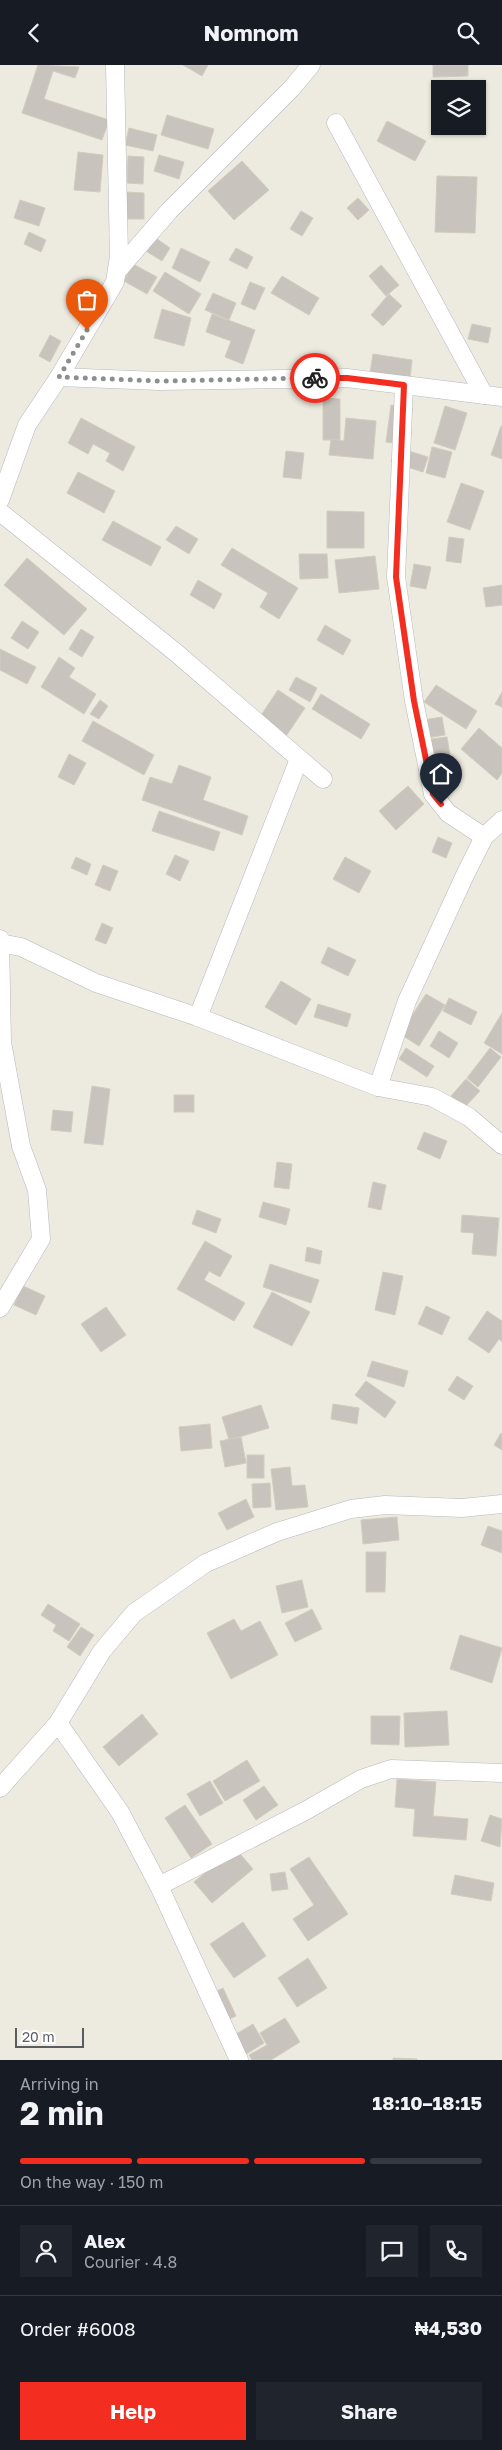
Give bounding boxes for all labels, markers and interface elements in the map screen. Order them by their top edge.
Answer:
icon: back [20,19,48,47]
text: Nomnom [204,19,298,46]
icon: search [454,19,482,47]
map controls [431,80,486,135]
button: layers [431,80,486,135]
pin [66,279,108,330]
icon: bag [73,286,101,314]
courier [290,353,340,403]
icon: bike [301,364,329,392]
pin [420,753,462,804]
icon: home [427,760,455,788]
scale bar [15,2025,84,2048]
text: 20 m [22,2028,55,2045]
text: Arriving in [20,2074,99,2094]
text: 18:10–18:15 [372,2091,482,2114]
text: 2 min [20,2094,104,2132]
text: On the way · 150 m [20,2172,163,2192]
button: person [20,2225,72,2277]
button: chat [366,2225,418,2277]
button: phone [430,2225,482,2277]
text: Alex [84,2229,125,2252]
text: Courier · 4.8 [84,2252,177,2272]
text: ₦4,530 [415,2316,482,2339]
text: Order #6008 [20,2317,136,2340]
button: Help [20,2382,246,2440]
button: Share [256,2382,482,2440]

